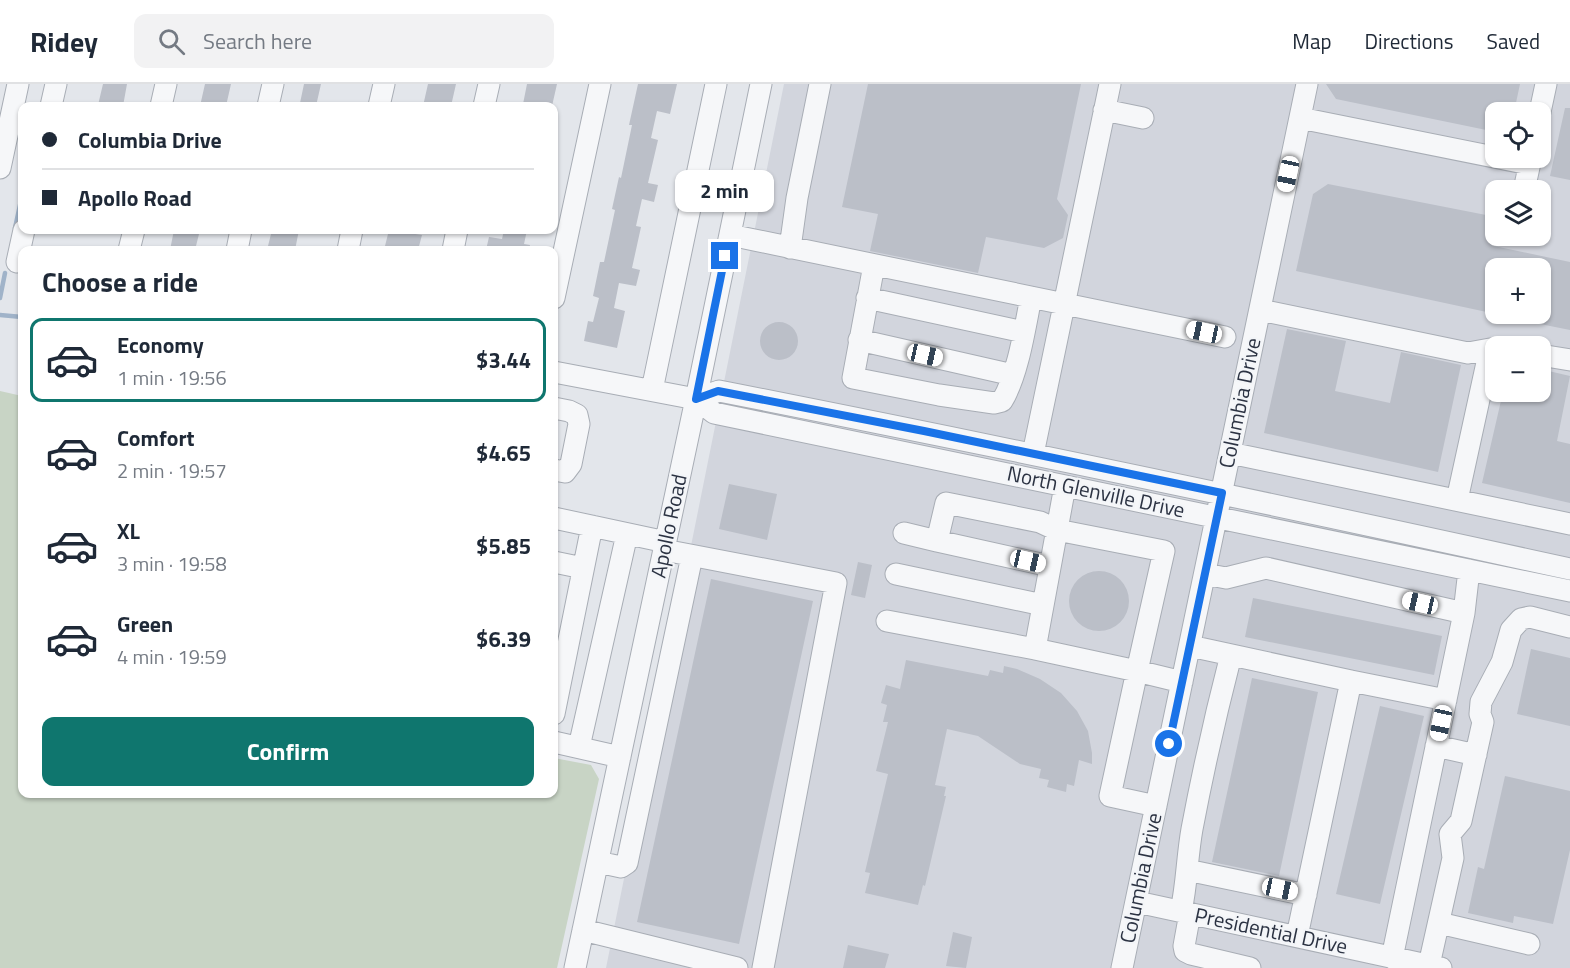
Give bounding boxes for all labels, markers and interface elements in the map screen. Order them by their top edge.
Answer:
search box [134,14,554,68]
text: Ridey [30,20,98,63]
text: Search here [203,24,312,58]
icon: search [155,25,188,58]
text: Map [1292,25,1332,57]
text: Directions [1365,25,1454,57]
text: Saved [1487,25,1540,57]
map controls [1485,102,1551,402]
button: locate [1485,102,1551,168]
text: Columbia Drive [78,123,222,157]
car [1275,155,1301,193]
callout: 2 min [676,169,774,211]
text: 2 min [700,175,749,206]
button: layers [1485,180,1551,246]
text: Apollo Road [78,181,192,215]
route end [711,242,738,269]
button: + [1485,258,1551,324]
text: Choose a ride [42,261,198,302]
car [1185,319,1223,345]
text: Economy [117,328,204,362]
icon: car [45,333,99,387]
street label: Columbia Drive [1210,335,1268,471]
button: − [1485,336,1551,402]
car [905,342,945,368]
text: $3.44 [476,343,531,377]
text: 1 min · 19:56 [117,362,227,393]
text: Comfort [117,421,195,455]
icon: car [45,426,99,480]
text: $4.65 [476,436,531,470]
text: 2 min · 19:57 [117,455,227,486]
street label: North Glenville Drive [1004,457,1188,525]
street label: Apollo Road [641,471,695,581]
text: XL [117,514,140,548]
icon: car [45,519,99,573]
text: $5.85 [476,529,531,563]
text: 3 min · 19:58 [117,548,227,579]
car [1008,548,1048,574]
car [1400,590,1440,616]
text: Green [117,607,173,641]
icon: car [45,612,99,666]
text: $6.39 [476,622,531,656]
text: 4 min · 19:59 [117,641,227,672]
car [1428,704,1454,742]
button: Confirm [42,717,534,786]
route start [1155,730,1182,757]
street label: Columbia Drive [1111,810,1169,946]
car [1261,876,1299,902]
street label: Presidential Drive [1192,898,1350,962]

